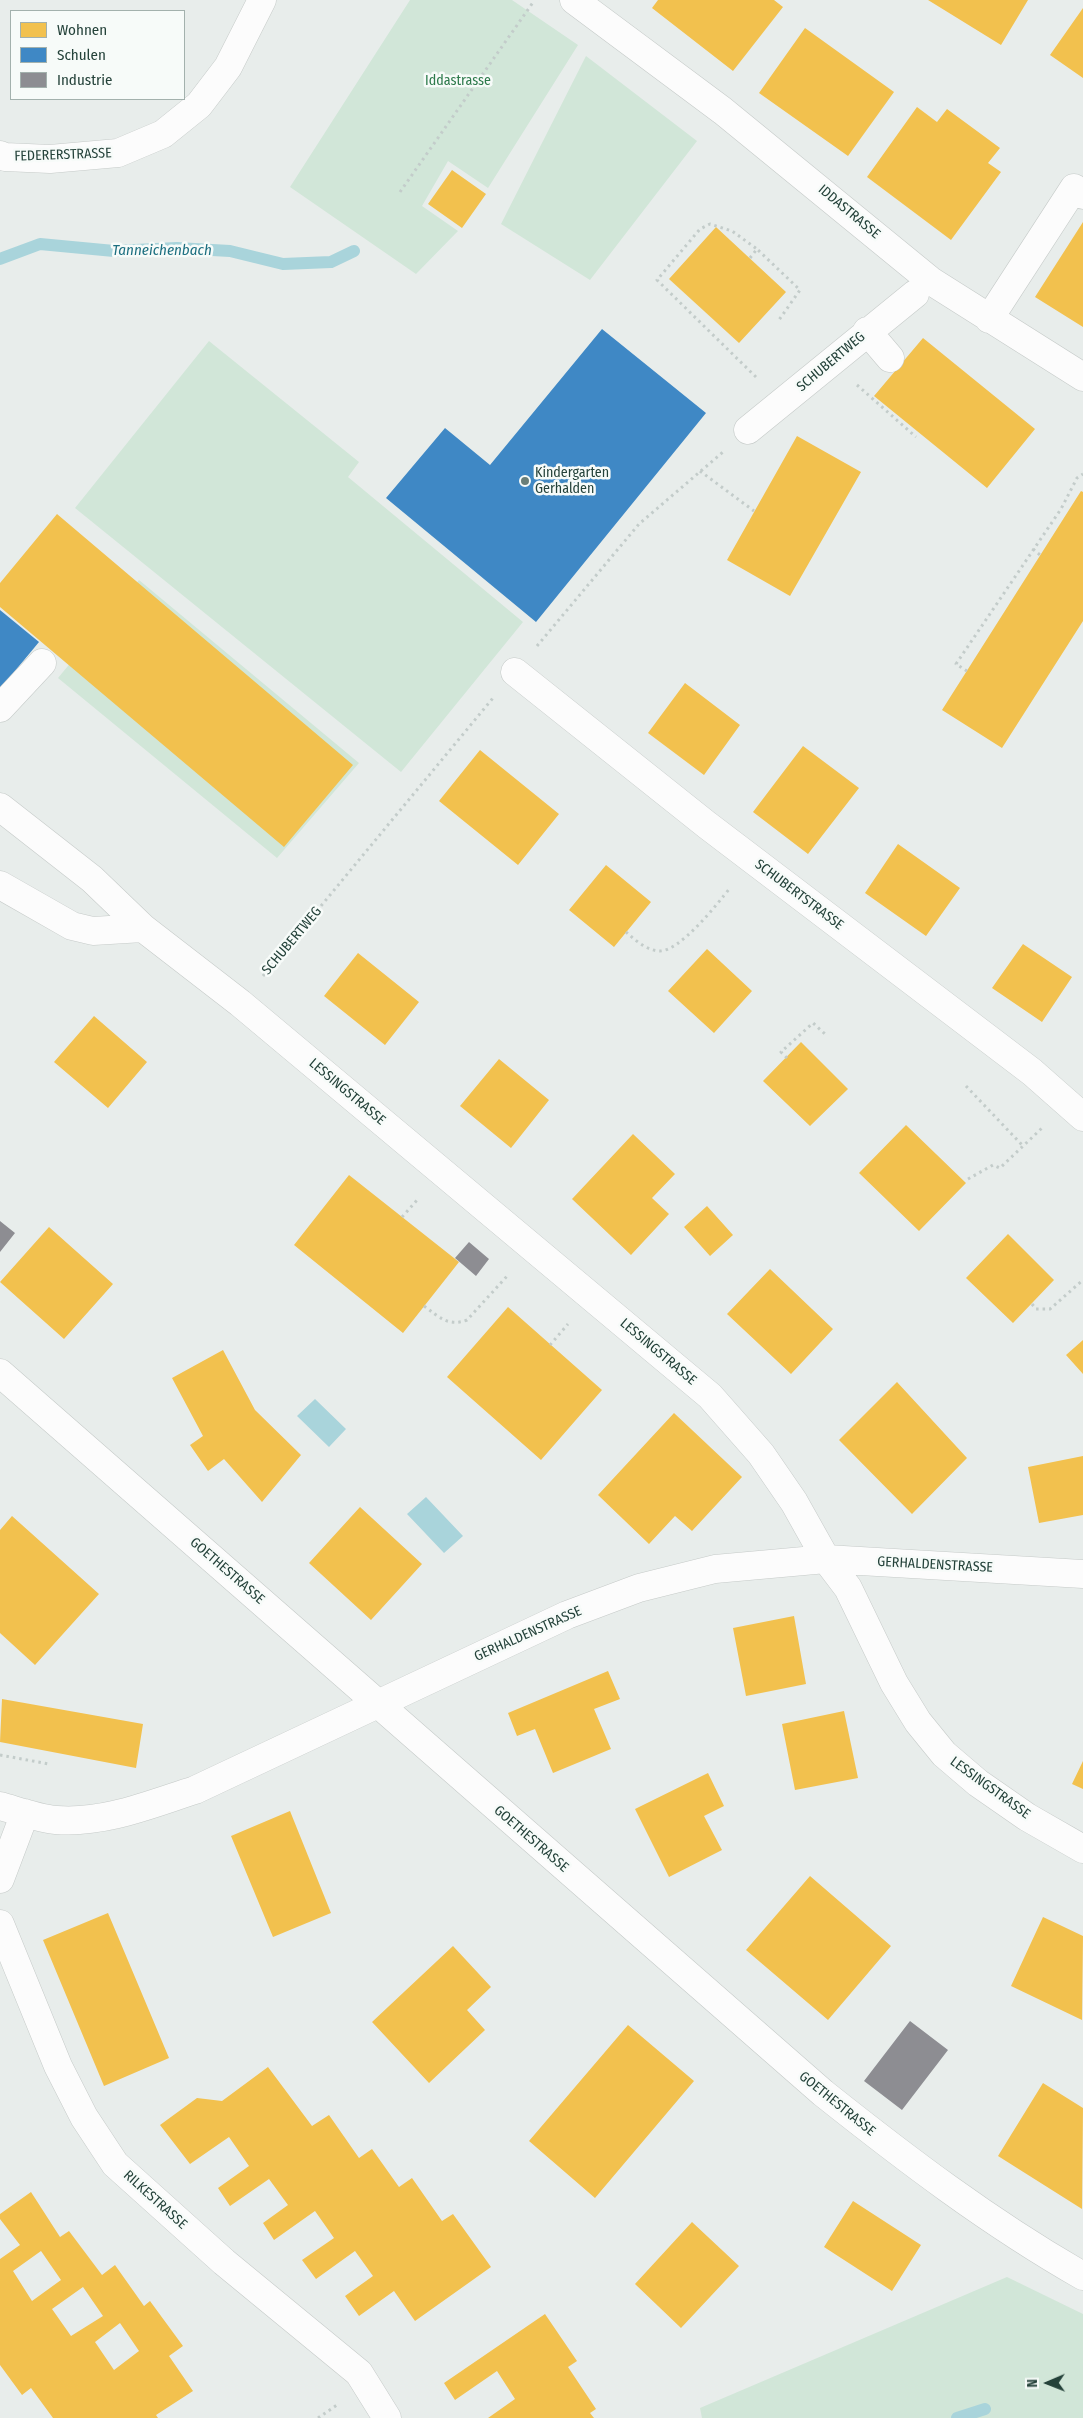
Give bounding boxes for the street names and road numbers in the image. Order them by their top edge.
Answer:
street label: FEDERERSTRASSE [14,145,112,165]
street label: IDDASTRASSE [815,181,883,243]
street label: SCHUBERTWEG [794,329,868,395]
street label: SCHUBERTSTRASSE [751,856,847,934]
street label: SCHUBERTWEG [259,904,325,978]
street label: LESSINGSTRASSE [305,1055,389,1129]
street label: LESSINGSTRASSE [616,1315,700,1389]
street label: GOETHESTRASSE [186,1534,268,1608]
street label: GERHALDENSTRASSE [877,1554,993,1576]
street label: GERHALDENSTRASSE [472,1603,584,1665]
street label: LESSINGSTRASSE [947,1753,1033,1823]
street label: GOETHESTRASSE [490,1802,572,1876]
street label: GOETHESTRASSE [796,2068,878,2140]
street label: RILKESTRASSE [120,2167,190,2233]

